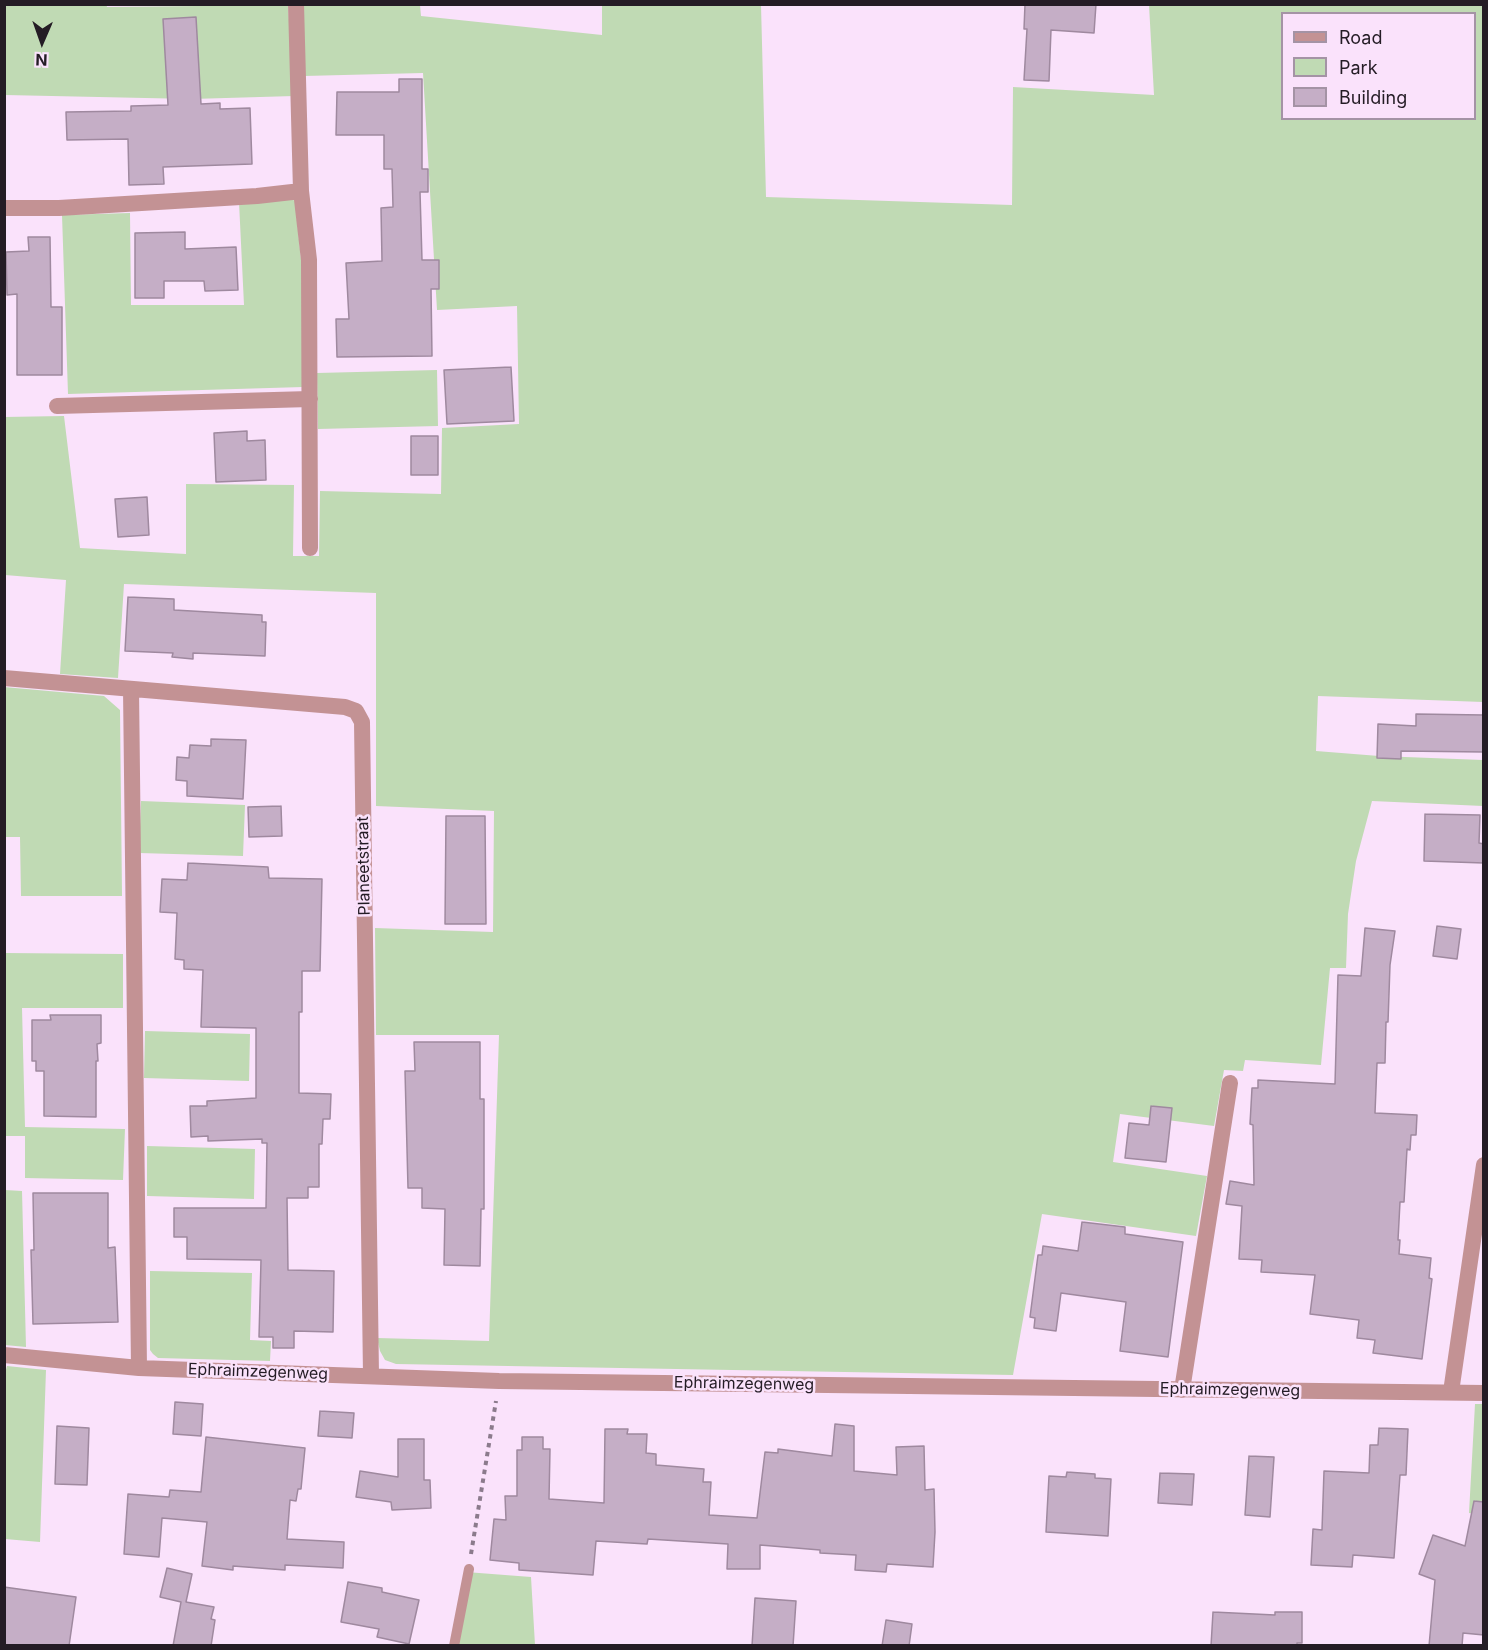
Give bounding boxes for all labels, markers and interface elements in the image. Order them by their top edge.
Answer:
north arrow [12,12,72,72]
legend [1281,12,1476,120]
text: Road [1339,27,1382,48]
text: N [35,50,48,70]
text: Park [1339,57,1378,78]
text: Building [1339,87,1407,108]
street label: Planeetstraat [354,816,374,916]
street label: Ephraimzegenweg [188,1360,328,1384]
street label: Ephraimzegenweg [674,1373,814,1395]
street label: Ephraimzegenweg [1160,1379,1300,1401]

